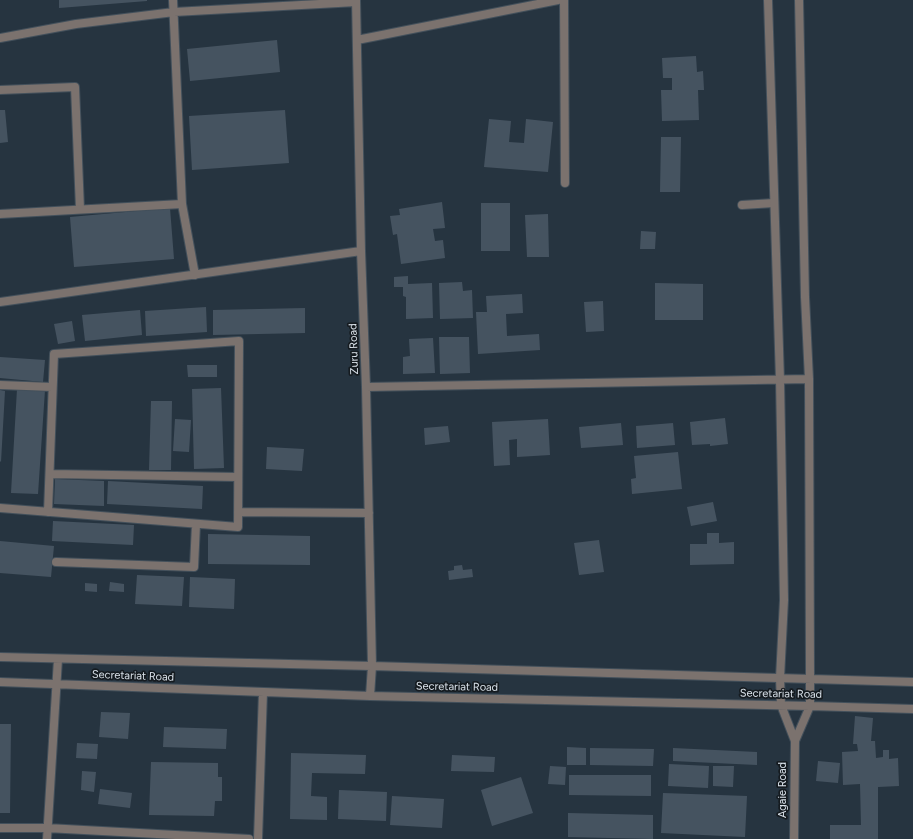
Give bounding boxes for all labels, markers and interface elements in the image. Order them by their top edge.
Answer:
street label: Zuru Road [347,323,361,375]
street label: Secretariat Road [92,668,174,684]
street label: Secretariat Road [416,680,498,694]
street label: Secretariat Road [740,687,822,701]
street label: Agaie Road [776,762,790,818]

